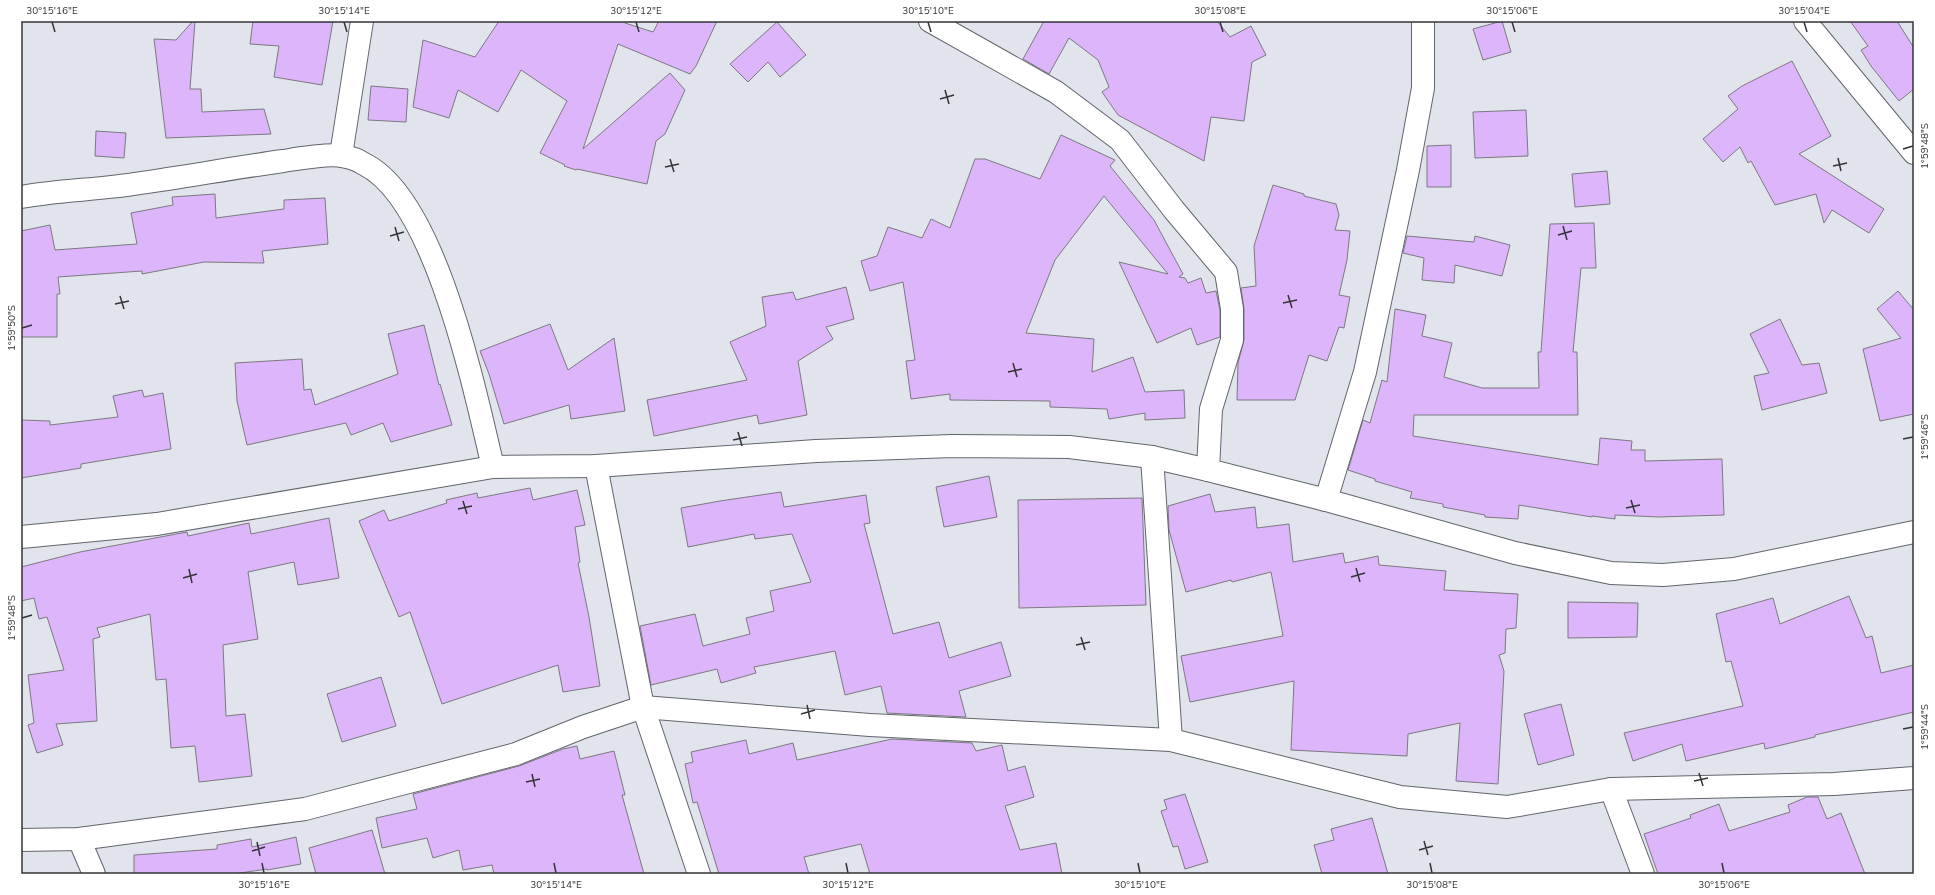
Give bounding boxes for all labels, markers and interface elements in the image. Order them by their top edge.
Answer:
text: 30°15'16"E [26,4,78,18]
text: 30°15'14"E [318,4,370,18]
text: 30°15'12"E [610,4,662,18]
text: 30°15'10"E [902,4,954,18]
text: 30°15'08"E [1194,4,1246,18]
text: 30°15'06"E [1486,4,1538,18]
text: 30°15'04"E [1778,4,1830,18]
text: 1°59'48"S [1918,123,1932,169]
text: 1°59'50"S [5,305,19,351]
text: 1°59'46"S [1918,414,1932,460]
text: 1°59'48"S [5,595,19,641]
text: 1°59'44"S [1918,704,1932,750]
text: 30°15'16"E [238,878,290,892]
text: 30°15'14"E [530,878,582,892]
text: 30°15'12"E [822,878,874,892]
text: 30°15'10"E [1114,878,1166,892]
text: 30°15'08"E [1406,878,1458,892]
text: 30°15'06"E [1698,878,1750,892]

